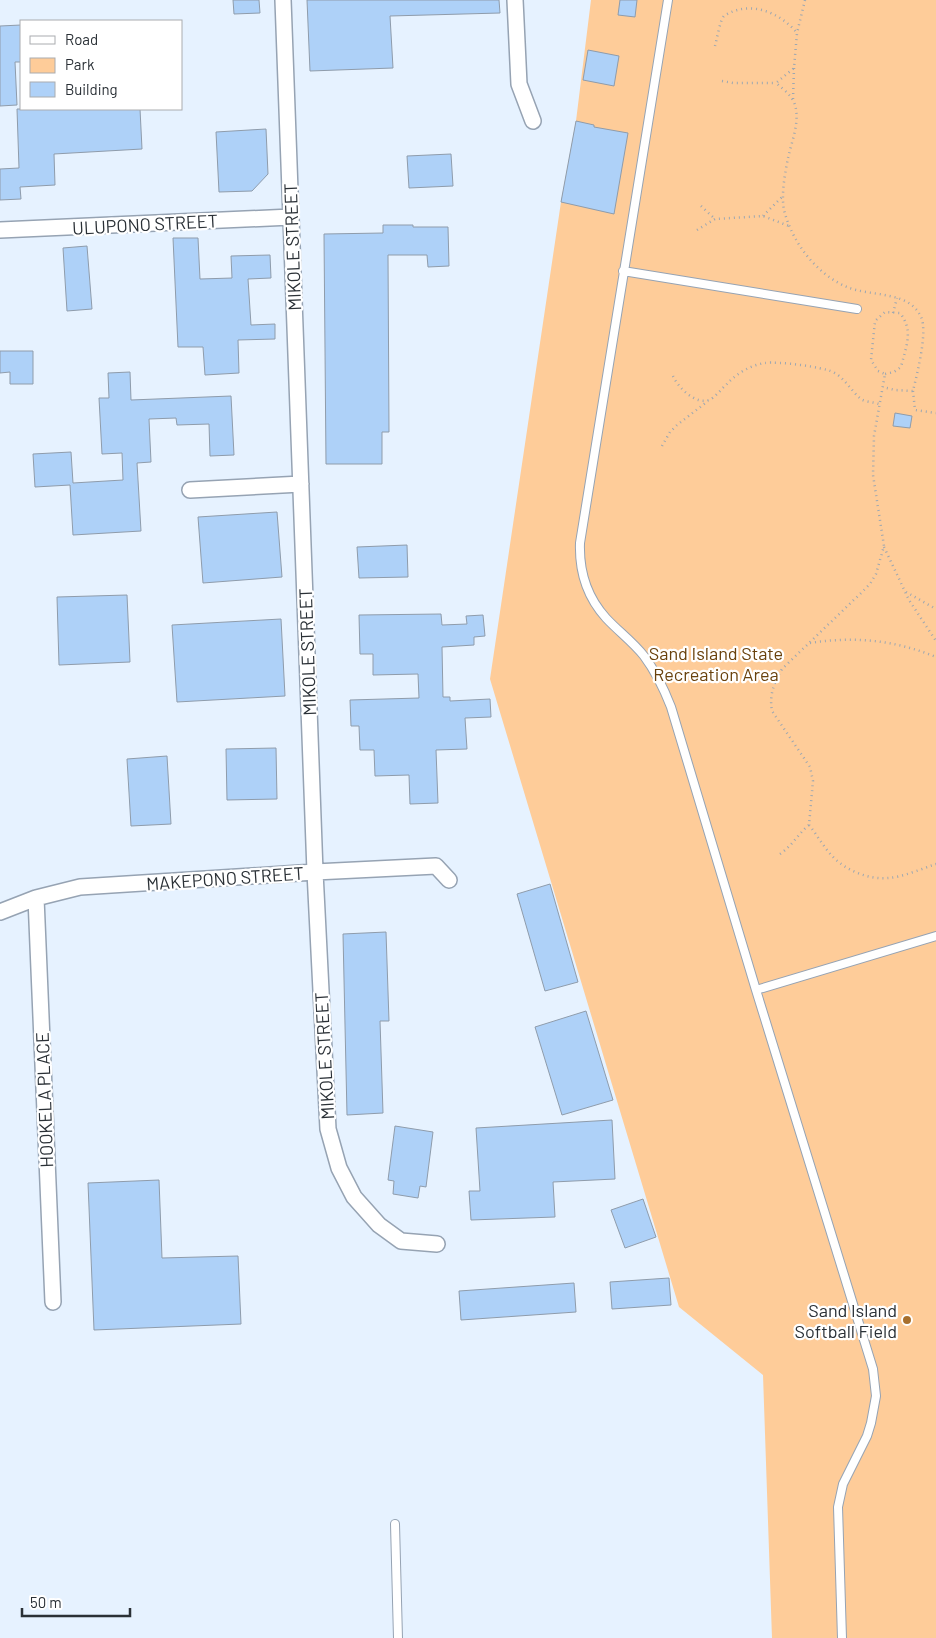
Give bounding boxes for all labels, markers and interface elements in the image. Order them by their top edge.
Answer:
legend [20,20,182,110]
text: Road [65,30,98,48]
text: Park [65,55,95,73]
text: Building [65,80,118,98]
street label: MIKOLE STREET [279,183,305,311]
street label: ULUPONO STREET [72,209,218,239]
street label: MIKOLE STREET [294,588,320,716]
park label: Sand Island State Recreation Area [649,642,783,685]
street label: MAKEPONO STREET [145,862,305,894]
street label: MIKOLE STREET [310,992,338,1120]
street label: HOOKELA PLACE [31,1032,57,1168]
place label: Sand Island Softball Field [795,1299,897,1342]
marker: Sand Island Softball Field [901,1314,913,1326]
scale bar [22,1586,130,1618]
text: 50 m [30,1593,62,1611]

